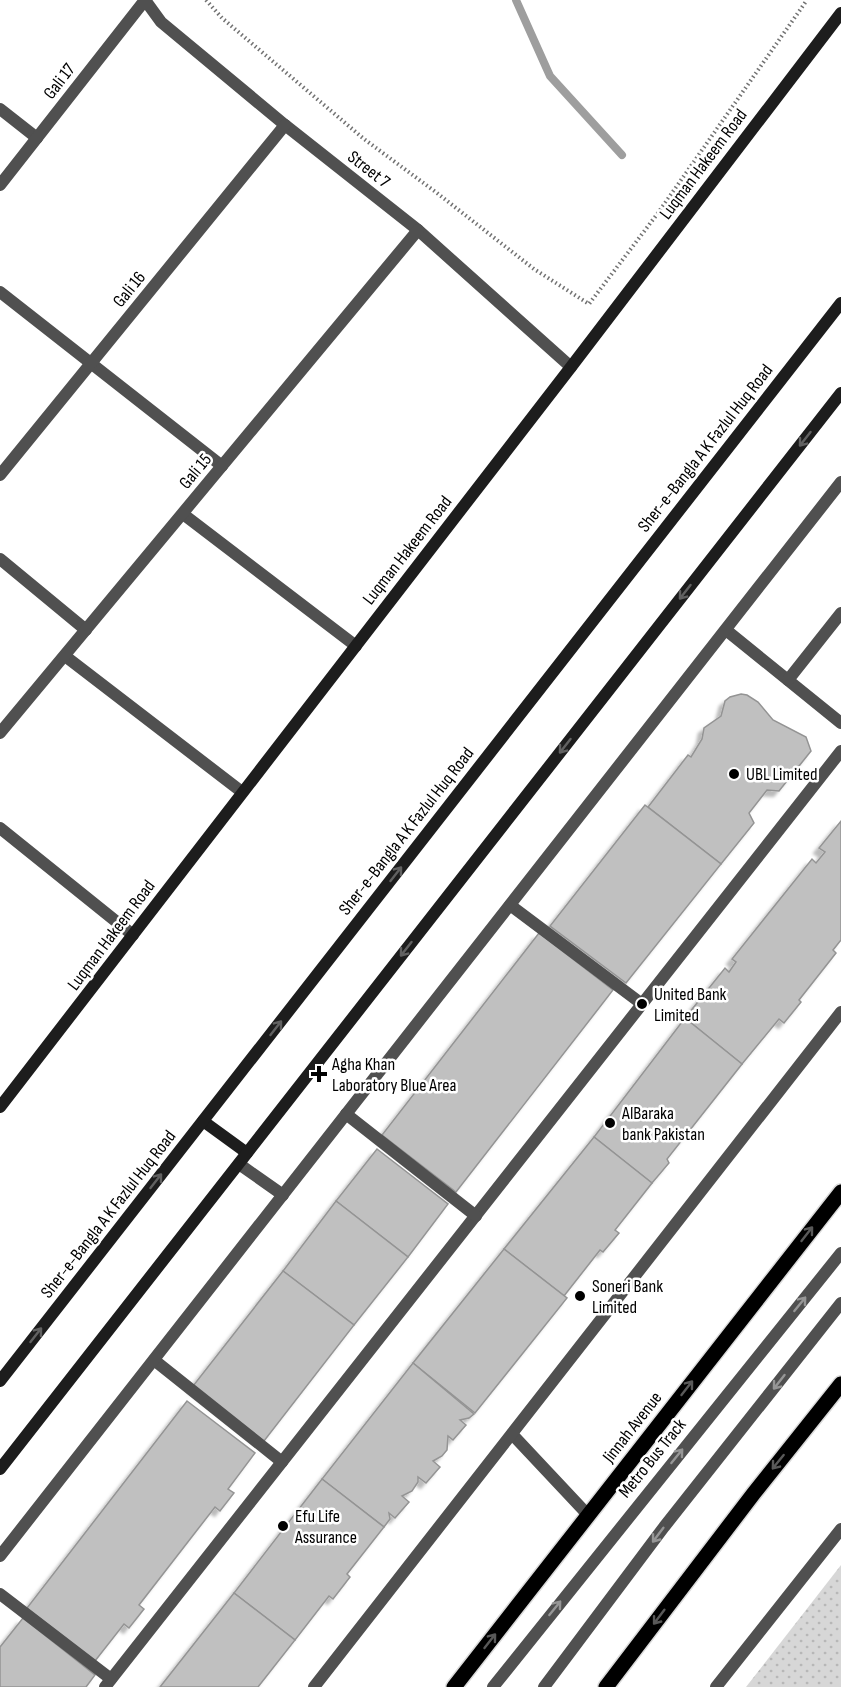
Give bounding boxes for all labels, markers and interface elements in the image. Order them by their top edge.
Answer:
street label: Gali 17 [39,59,80,103]
street label: Luqman Hakeem Road [655,105,752,223]
street label: Street 7 [343,146,395,193]
street label: Gali 16 [109,267,150,311]
street label: Sher-e-Bangla A K Fazlul Huq Road [633,360,777,536]
one-way arrow [799,431,812,447]
street label: Gali 15 [175,450,216,493]
street label: Luqman Hakeem Road [358,492,456,609]
one-way arrow [678,584,691,600]
one-way arrow [558,738,571,754]
street label: Sher-e-Bangla A K Fazlul Huq Road [334,743,478,919]
place label: UBL Limited [746,764,817,785]
marker: UBL Limited [727,767,741,781]
one-way arrow [389,866,402,882]
street label: Luqman Hakeem Road [63,876,160,994]
one-way arrow [400,941,413,957]
place label: United Bank Limited [654,984,727,1026]
marker: United Bank Limited [635,997,649,1011]
one-way arrow [269,1020,282,1036]
place label: Agha Khan Laboratory Blue Area [331,1054,456,1096]
marker: Agha Khan Laboratory Blue Area [310,1065,328,1083]
place label: AlBaraka bank Pakistan [621,1103,705,1145]
marker: AlBaraka bank Pakistan [603,1116,617,1130]
street label: Sher-e-Bangla A K Fazlul Huq Road [36,1126,180,1302]
one-way arrow [149,1174,162,1190]
one-way arrow [801,1227,814,1243]
place label: Soneri Bank Limited [592,1276,663,1318]
marker: Soneri Bank Limited [573,1289,587,1303]
one-way arrow [793,1297,806,1313]
one-way arrow [30,1328,43,1344]
one-way arrow [772,1374,785,1390]
one-way arrow [681,1380,694,1396]
street label: Jinnah Avenue [598,1388,667,1468]
street label: Metro Bus Track [614,1415,691,1502]
one-way arrow [670,1449,684,1464]
one-way arrow [772,1454,785,1470]
place label: Efu Life Assurance [294,1506,357,1548]
marker: Efu Life Assurance [276,1519,290,1533]
one-way arrow [652,1527,665,1543]
one-way arrow [548,1600,561,1616]
one-way arrow [653,1609,666,1625]
one-way arrow [483,1633,496,1649]

